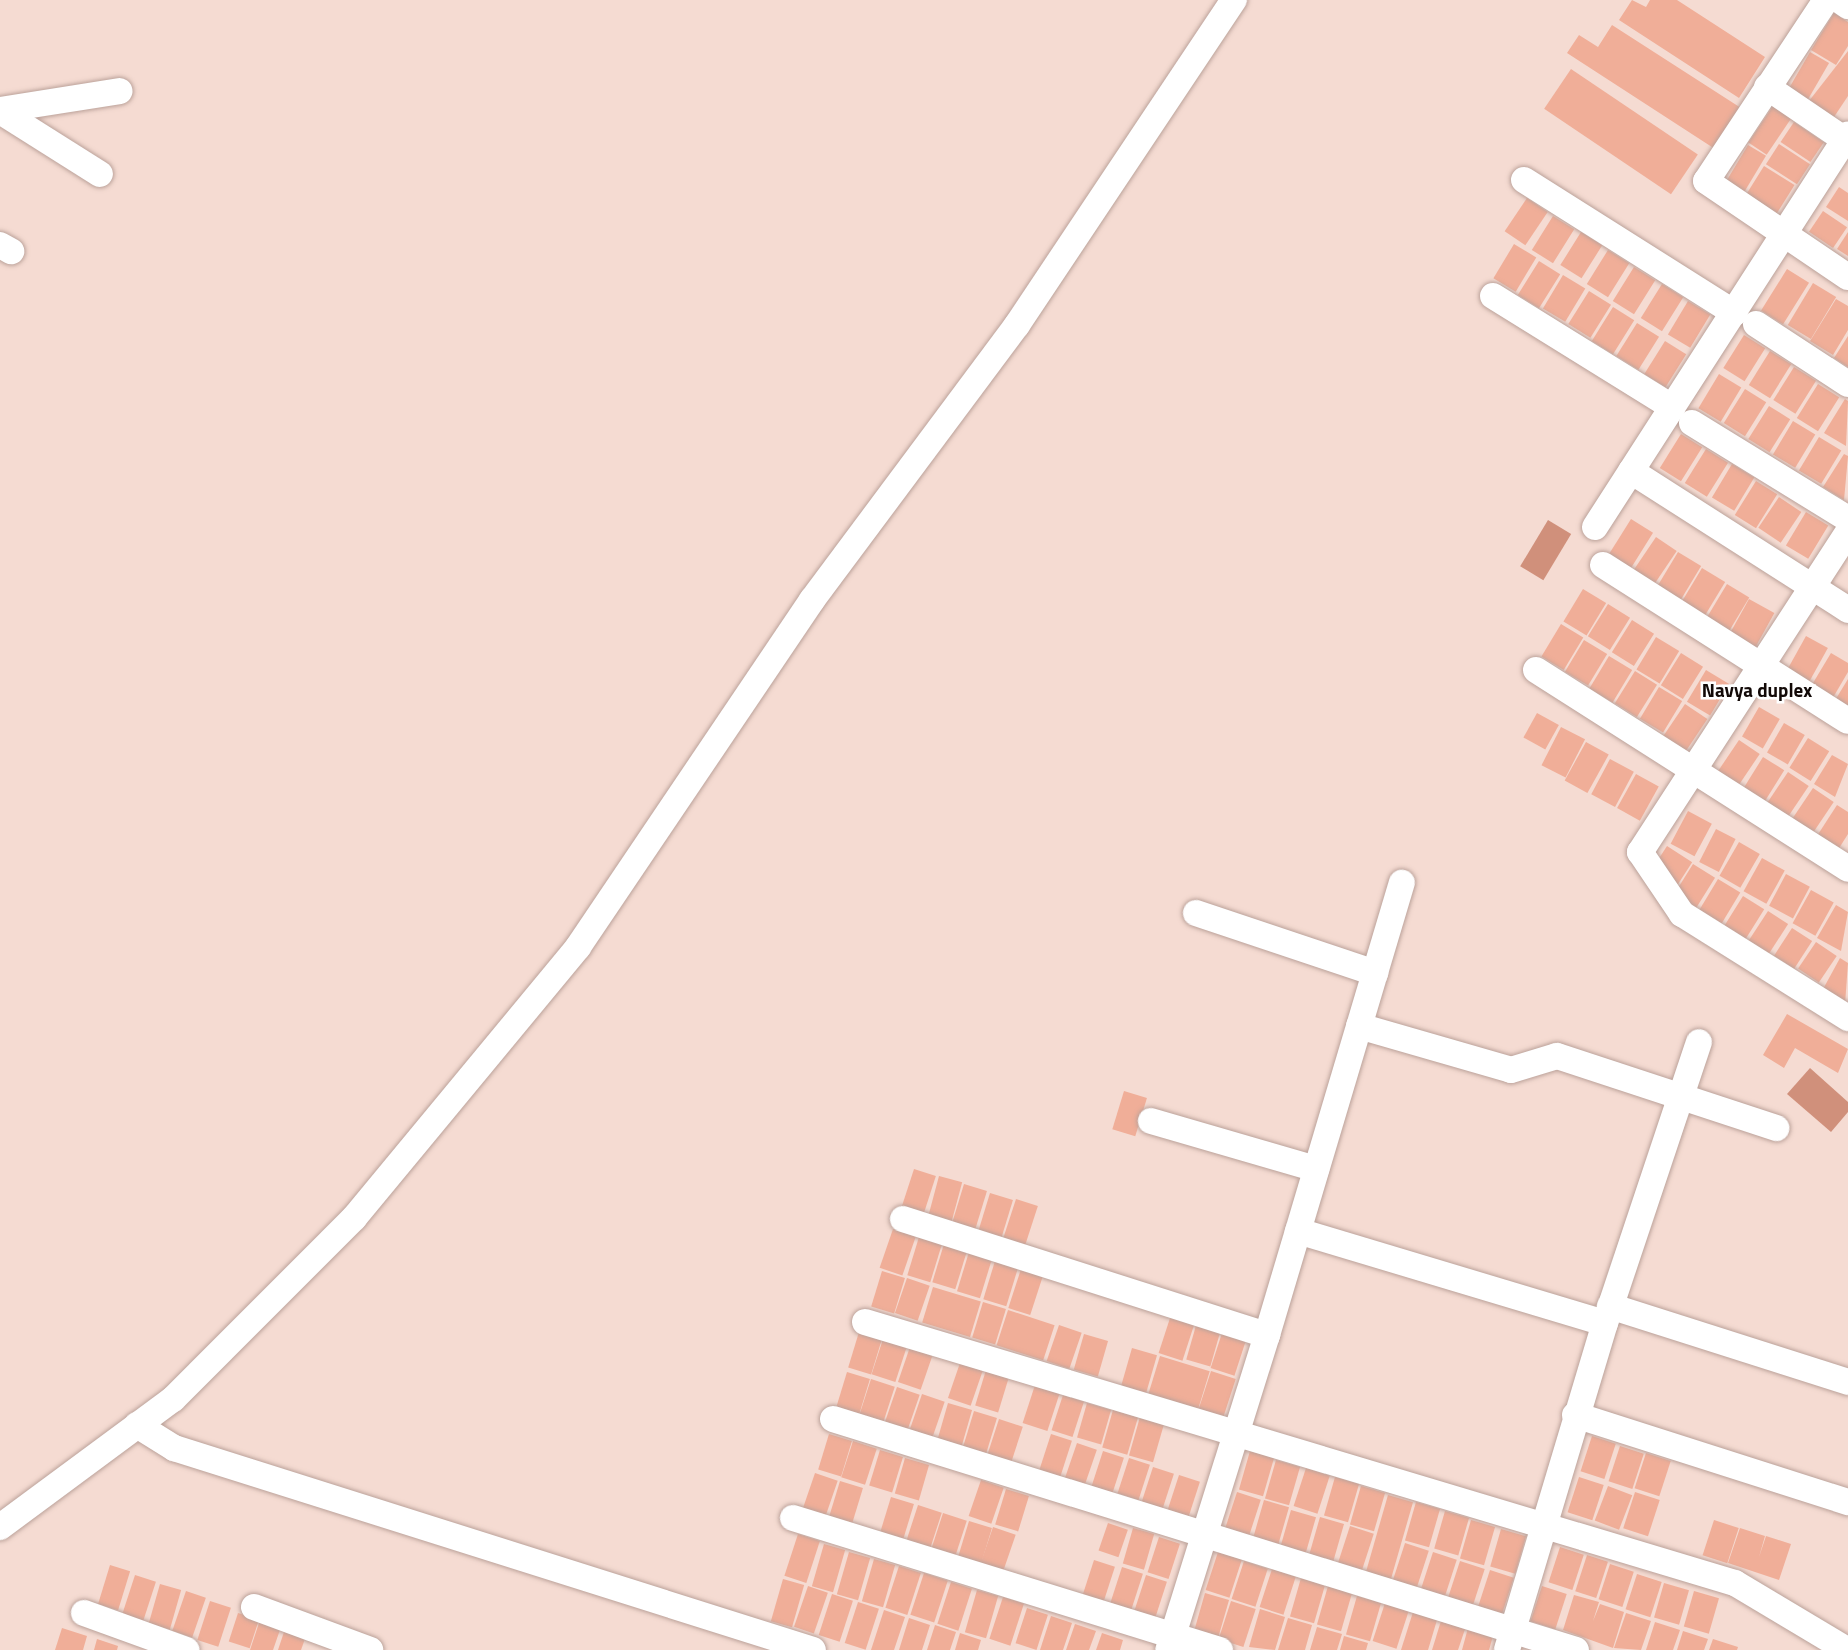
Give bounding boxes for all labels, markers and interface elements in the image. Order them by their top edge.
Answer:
district label: Navya duplex [1702,679,1812,701]

